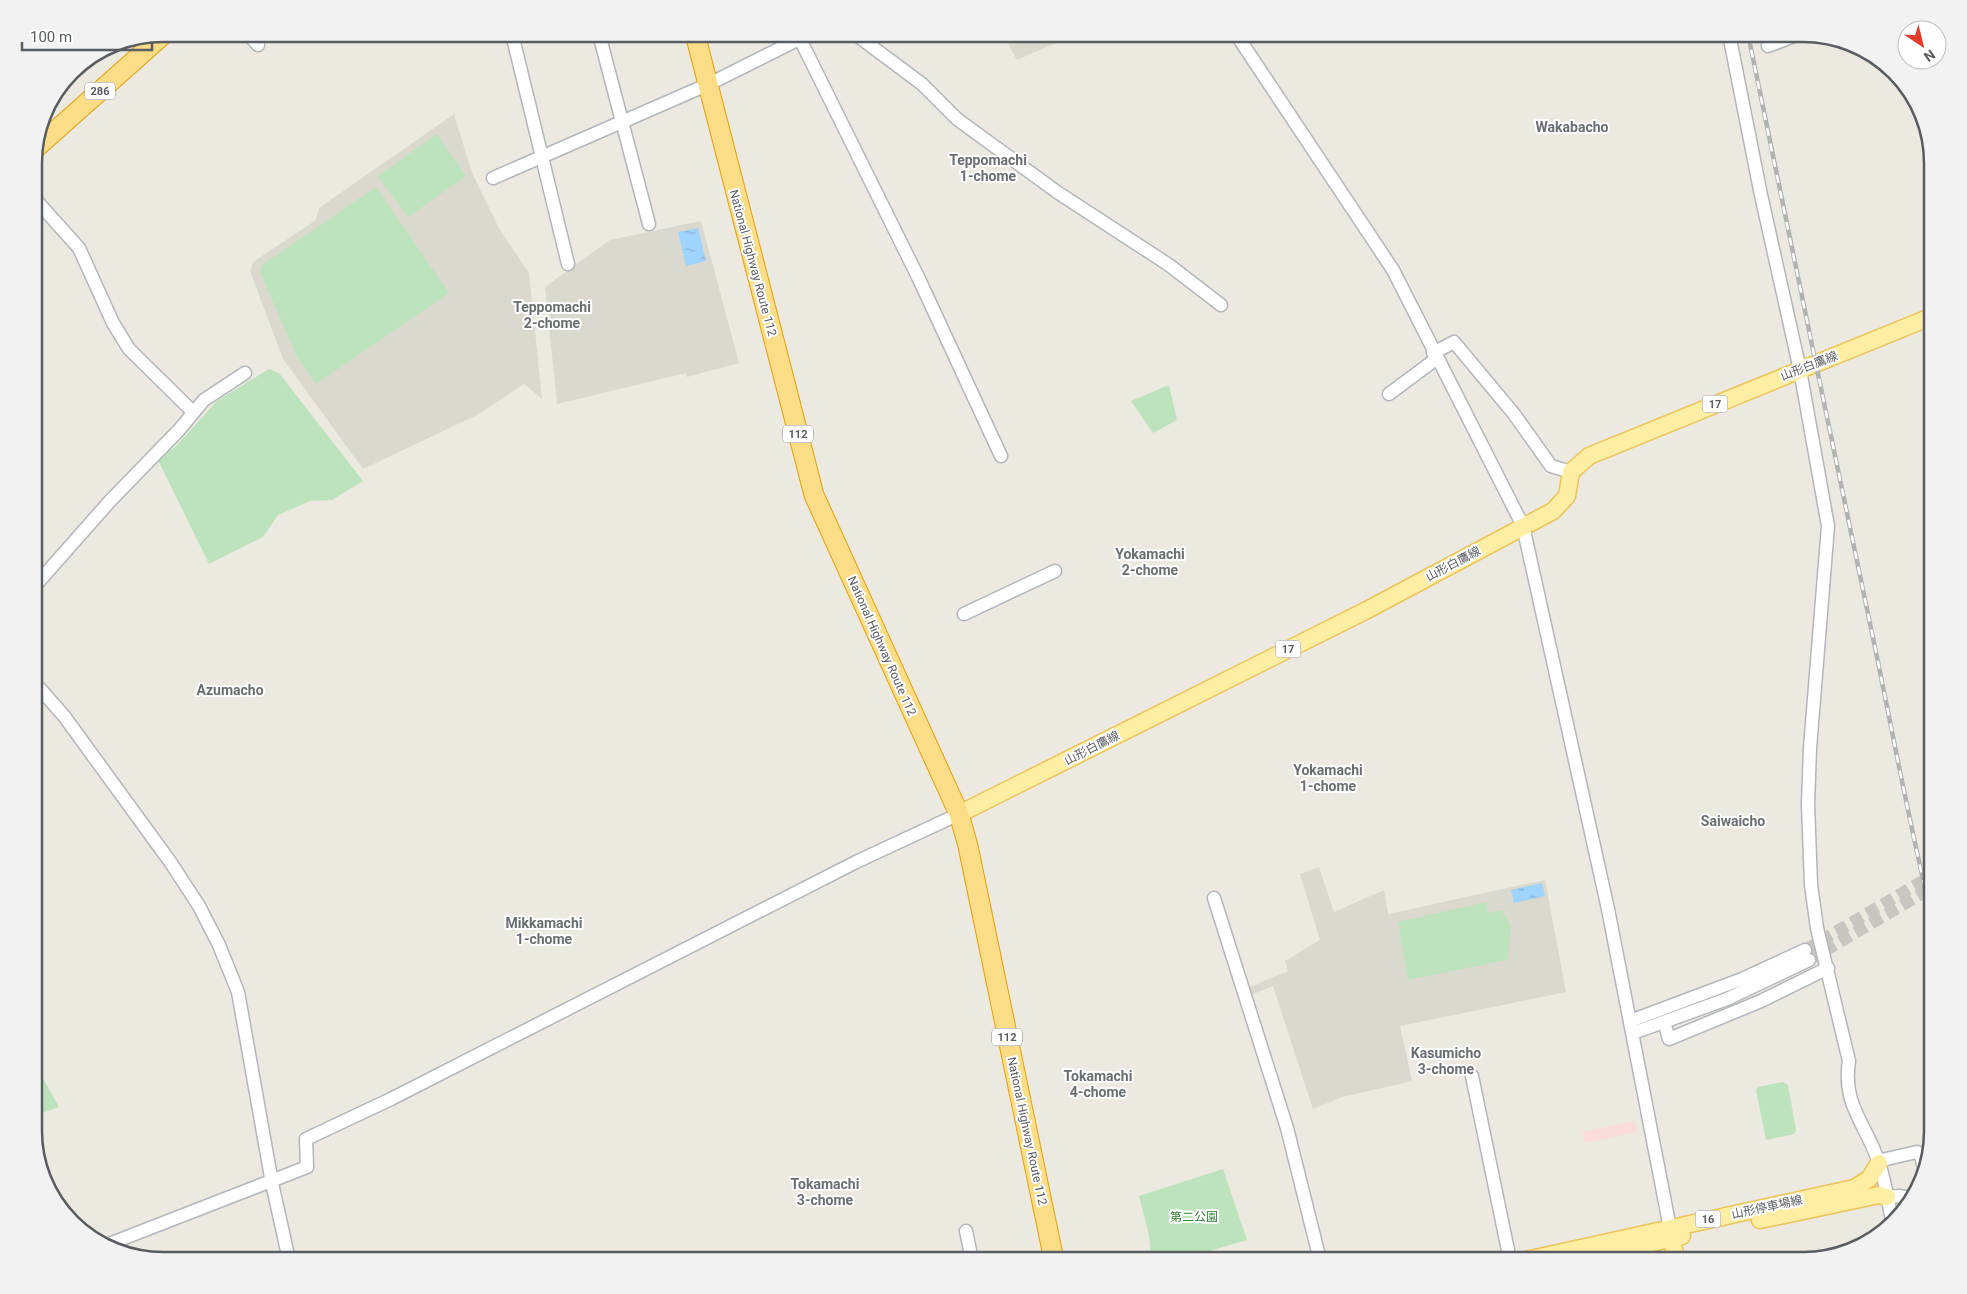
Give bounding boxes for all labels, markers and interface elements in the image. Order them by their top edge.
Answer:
scale bar [22,20,152,52]
north arrow [1897,20,1947,70]
text: 100 m [30,28,72,46]
text: N [1921,46,1938,65]
road number: 286 [85,82,115,100]
district label: Wakabacho [1536,119,1609,135]
district label: Teppomachi 1-chome [949,152,1027,184]
street label: National Highway Route 112 [727,188,779,338]
district label: Teppomachi 2-chome [513,299,591,331]
street label: 山形白鷹線 [1778,349,1840,383]
road number: 17 [1702,396,1728,412]
road number: 112 [783,426,813,442]
street label: 山形白鷹線 [1423,544,1483,584]
district label: Yokamachi 2-chome [1115,546,1185,578]
street label: National Highway Route 112 [845,574,919,718]
road number: 17 [1276,641,1300,658]
district label: Azumacho [196,682,264,698]
street label: 山形白鷹線 [1062,728,1122,768]
district label: Yokamachi 1-chome [1293,762,1363,794]
district label: Saiwaicho [1701,813,1765,829]
district label: Mikkamachi 1-chome [506,915,582,947]
road number: 112 [992,1028,1022,1046]
district label: Kasumicho 3-chome [1411,1045,1481,1077]
street label: National Highway Route 112 [1004,1056,1050,1207]
district label: Tokamachi 4-chome [1064,1068,1132,1100]
district label: Tokamachi 3-chome [791,1176,859,1208]
street label: 山形停車場線 [1730,1193,1804,1221]
park label: 第二公園 [1170,1210,1218,1224]
road number: 16 [1696,1210,1720,1228]

